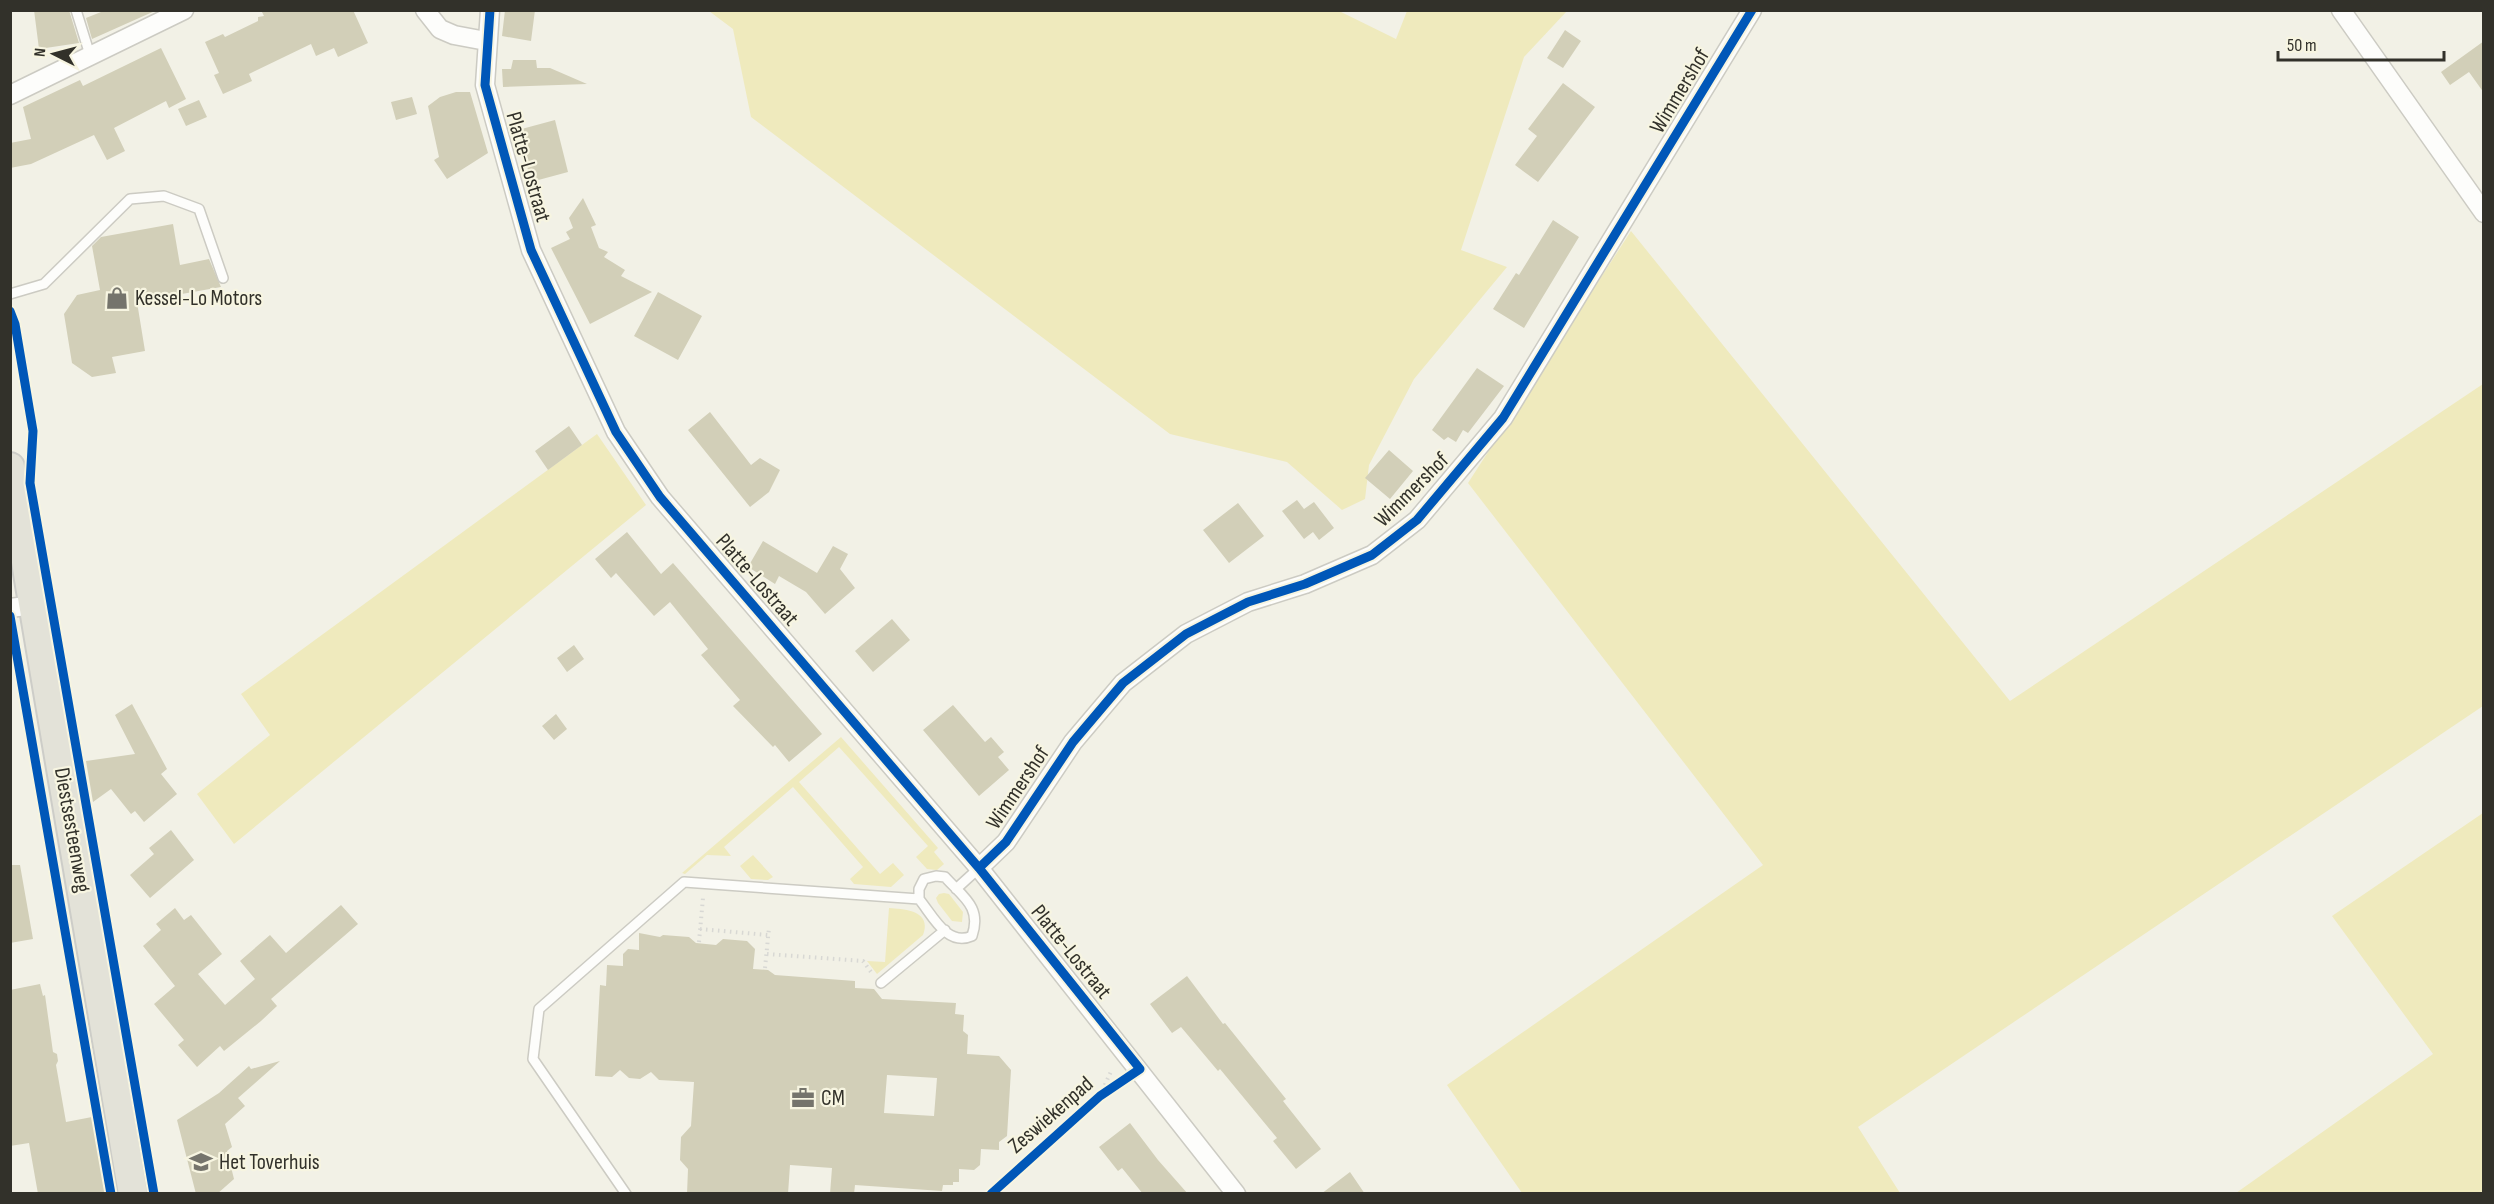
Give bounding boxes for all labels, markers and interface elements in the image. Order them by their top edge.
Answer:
north arrow [24,24,84,84]
scale bar [2278,24,2444,62]
text: 50 m [2287,35,2317,56]
street label: Wimmershof [1644,43,1716,138]
text: N [31,47,50,58]
street label: Platte-Lostraat [499,109,557,225]
shop icon: Kessel-Lo Motors [104,285,130,311]
place label: Kessel-Lo Motors [135,285,262,312]
street label: Wimmershof [1369,447,1455,533]
street label: Platte-Lostraat [710,528,805,632]
street label: Wimmershof [980,741,1056,835]
street label: Diestsesteenweg [48,765,96,895]
street label: Platte-Lostraat [1025,899,1117,1005]
street label: Zeswiekenpad [1003,1071,1099,1159]
office icon: CM [790,1085,816,1111]
place label: CM [821,1085,845,1112]
school or university icon: Het Toverhuis [188,1149,214,1175]
place label: Het Toverhuis [219,1149,320,1176]

